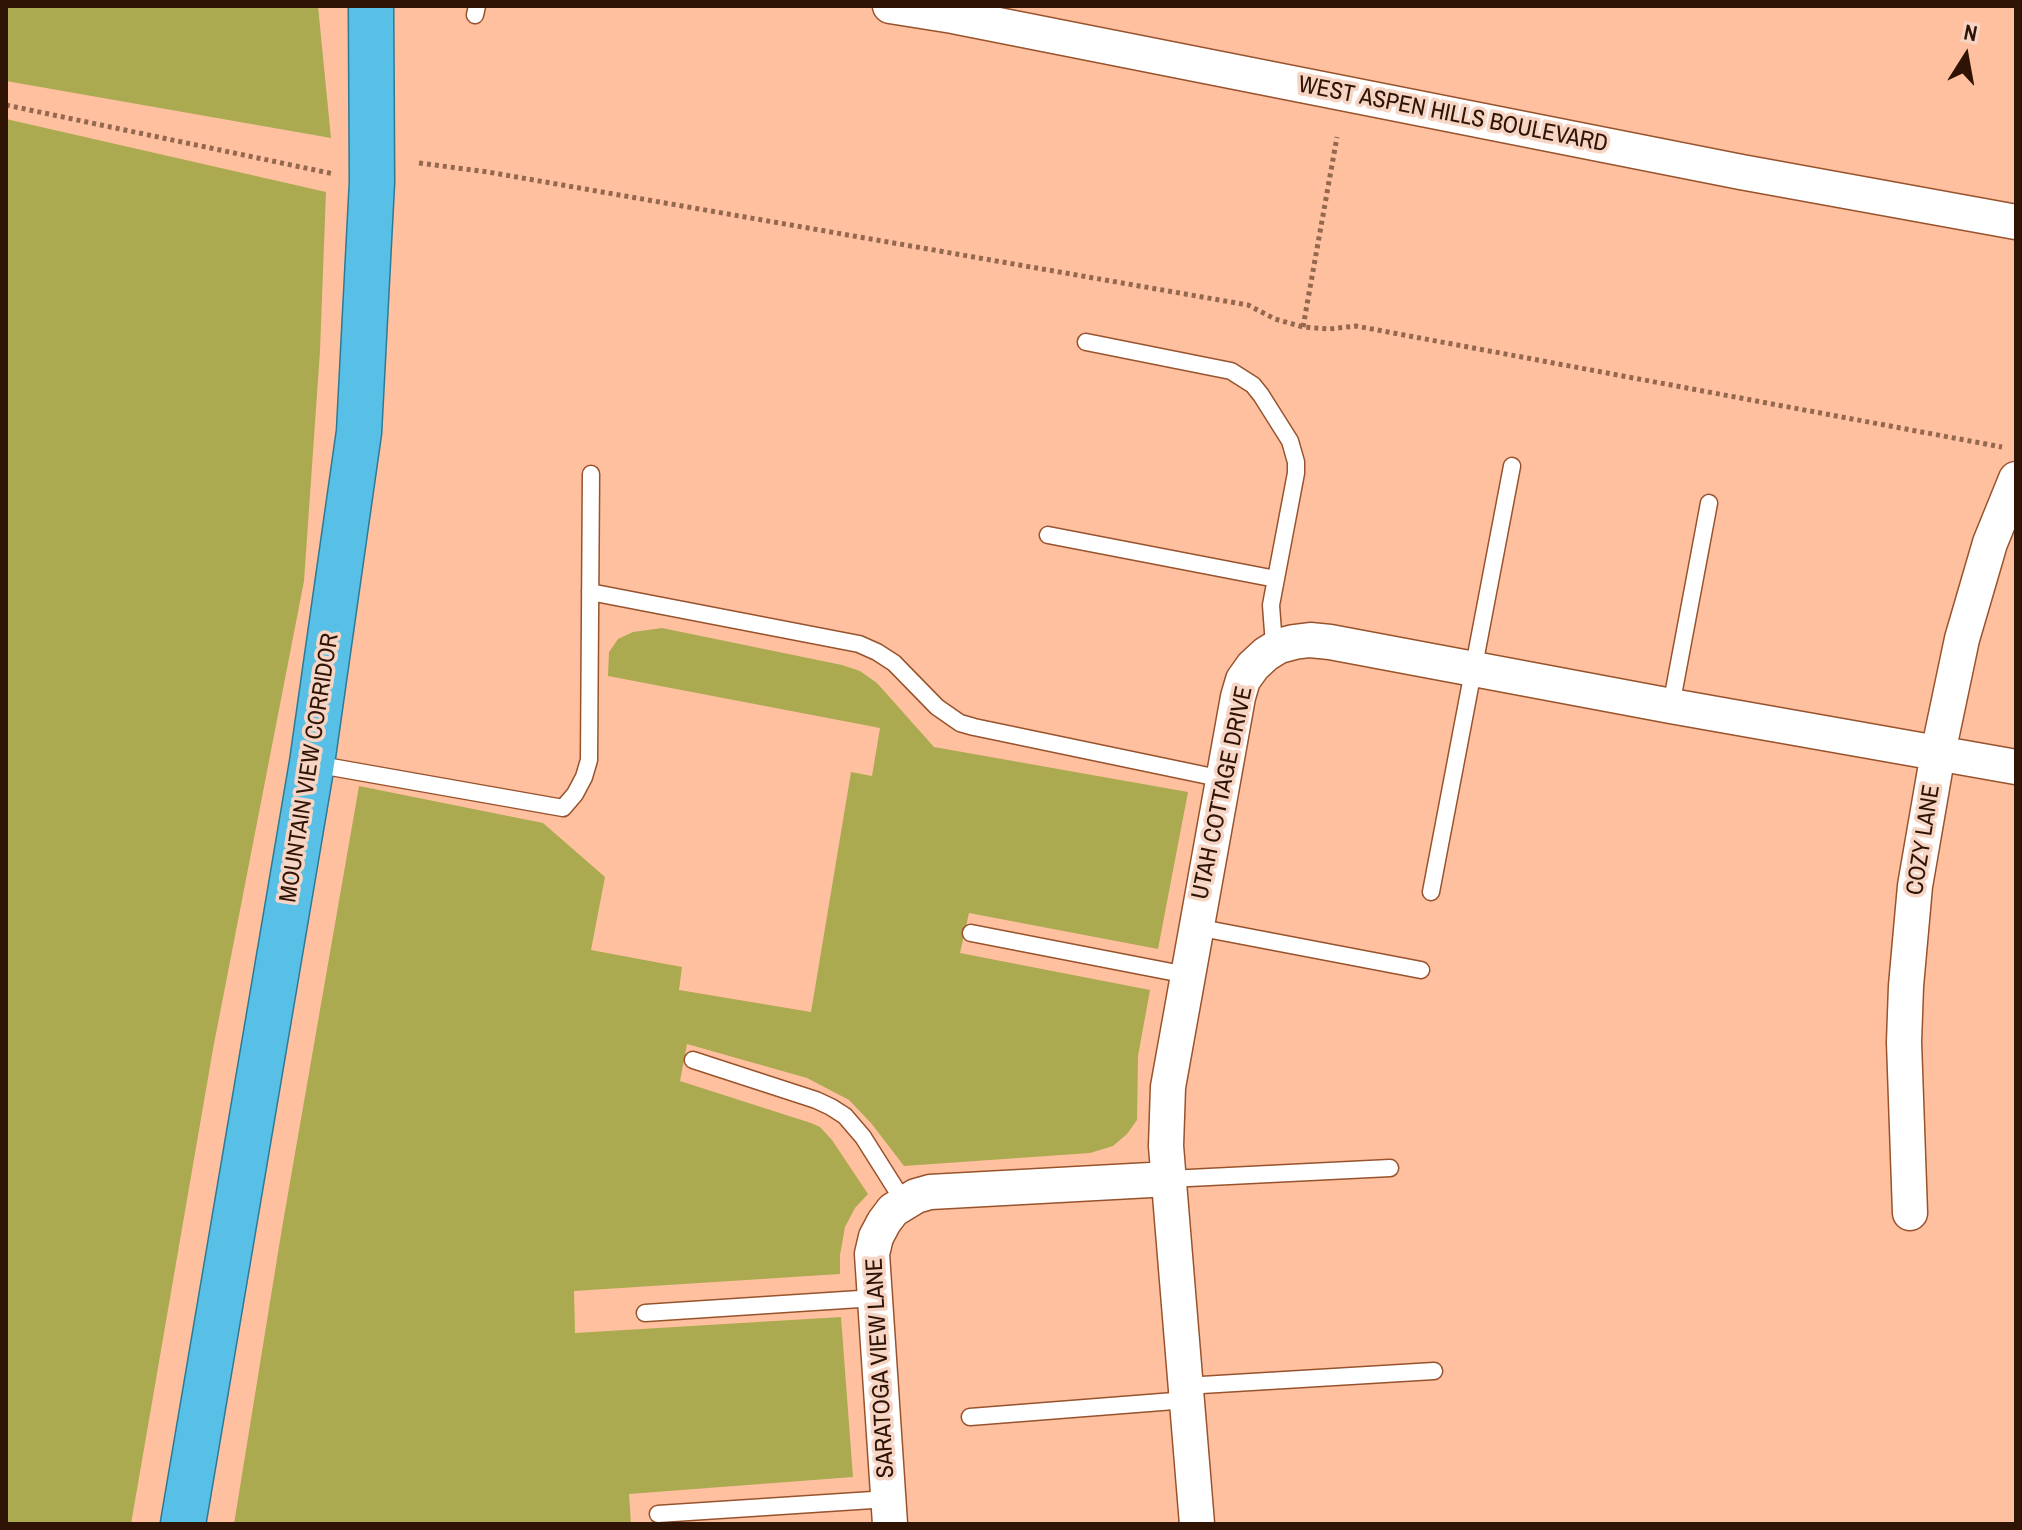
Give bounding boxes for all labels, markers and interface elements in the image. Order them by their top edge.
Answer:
north arrow [1926,16,2006,96]
text: N [1961,16,1980,48]
street label: WEST ASPEN HILLS BOULEVARD [1296,71,1610,159]
street label: MOUNTAIN VIEW CORRIDOR [275,631,345,905]
street label: UTAH COTTAGE DRIVE [1186,684,1260,902]
street label: COZY LANE [1901,783,1947,897]
street label: SARATOGA VIEW LANE [861,1257,901,1479]

